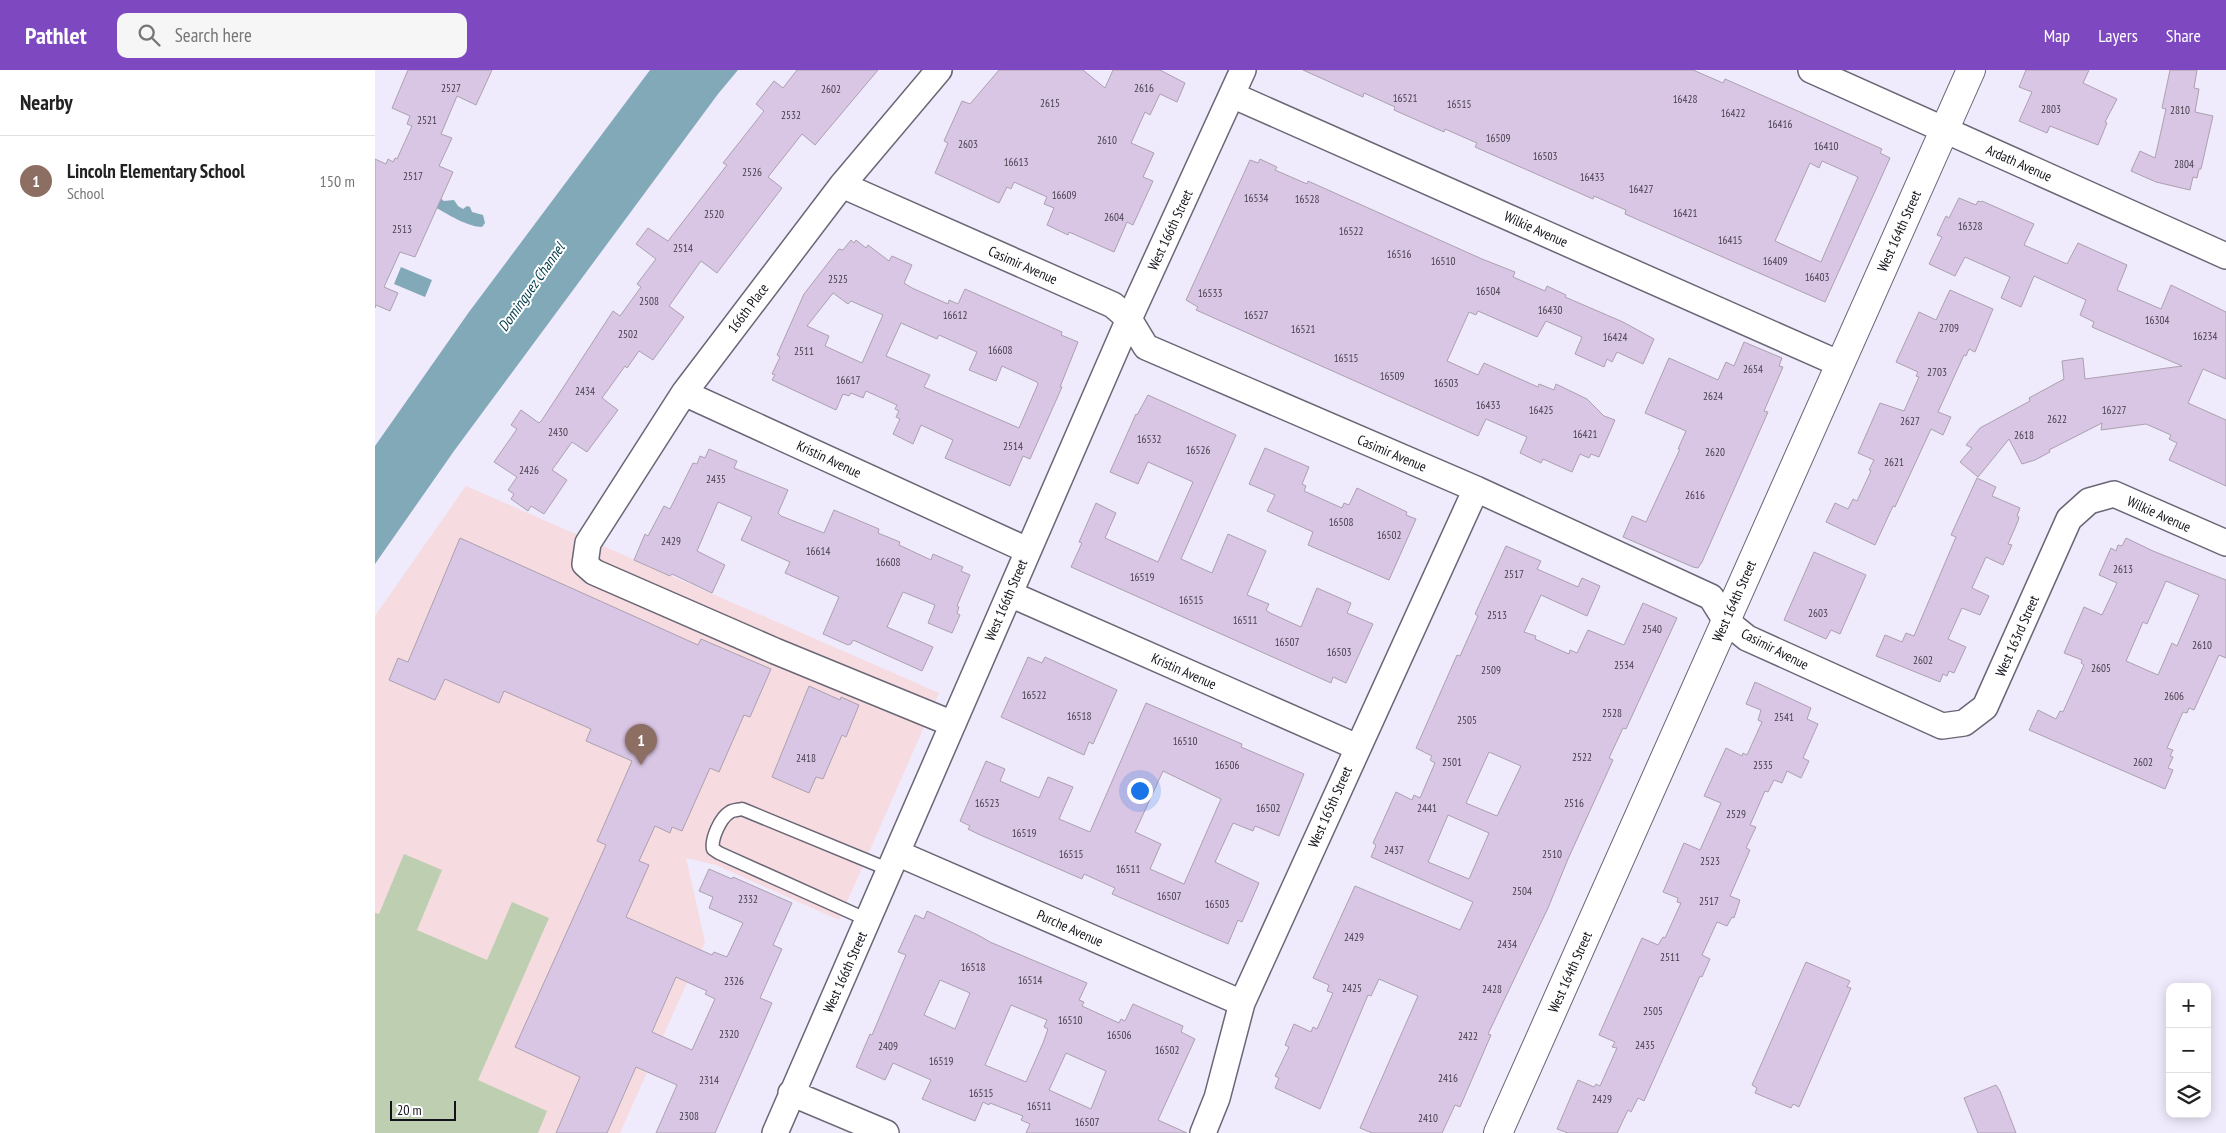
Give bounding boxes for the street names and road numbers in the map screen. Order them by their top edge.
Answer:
street label: Ardath Avenue [1983,141,2055,186]
street label: West 166th Street [1143,187,1197,273]
street label: West 164th Street [1873,187,1925,274]
street label: Wilkie Avenue [1501,207,1571,251]
street label: Casimir Avenue [986,242,1060,288]
street label: 166th Place [723,279,773,336]
street label: Casimir Avenue [1355,430,1430,476]
street label: Kristin Avenue [794,436,864,482]
street label: Wilkie Avenue [2124,492,2194,536]
street label: West 166th Street [981,556,1031,644]
street label: West 164th Street [1708,557,1760,644]
street label: West 163rd Street [1991,592,2043,679]
street label: Casimir Avenue [1738,624,1812,674]
street label: Kristin Avenue [1149,649,1219,693]
street label: West 165th Street [1304,763,1356,850]
street label: Purche Avenue [1034,905,1106,951]
street label: West 166th Street [819,928,871,1015]
street label: West 164th Street [1544,928,1596,1015]

